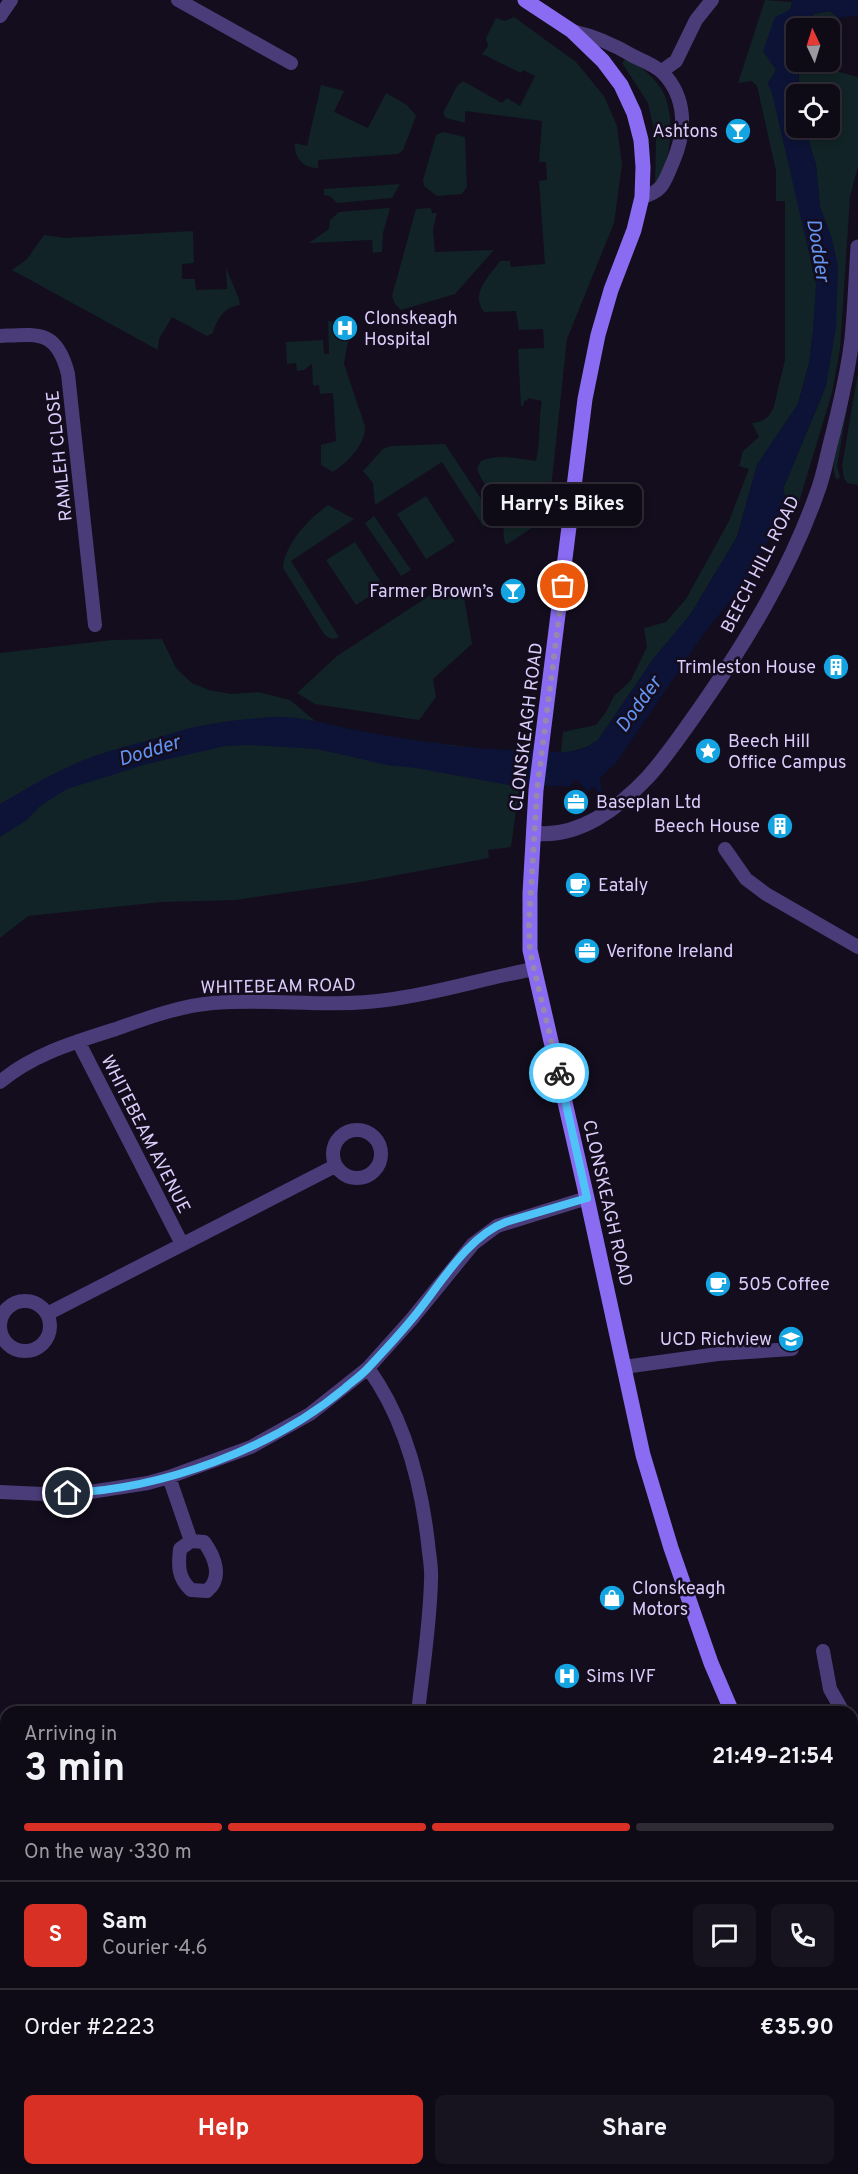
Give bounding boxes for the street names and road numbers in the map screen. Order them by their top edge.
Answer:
street label: RAMLEH CLOSE [42,389,79,522]
street label: BEECH HILL ROAD [717,492,806,637]
street label: CLONSKEAGH ROAD [506,641,549,813]
street label: WHITEBEAM ROAD [200,975,356,1000]
street label: WHITEBEAM AVENUE [95,1052,195,1218]
street label: CLONSKEAGH ROAD [576,1118,637,1289]

